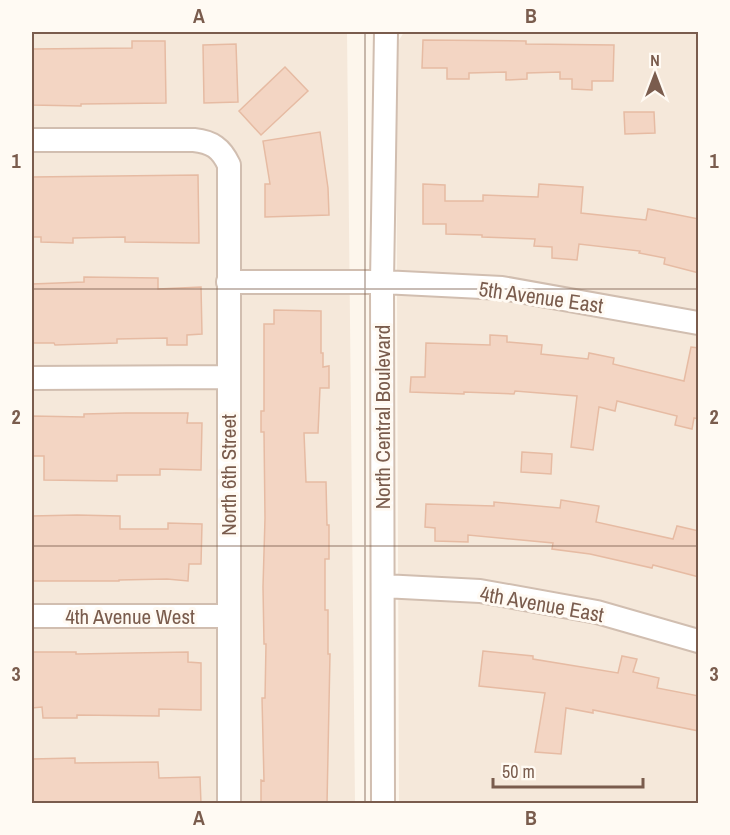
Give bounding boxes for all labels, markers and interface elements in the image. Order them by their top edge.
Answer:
text: A [193,2,205,29]
text: B [525,2,537,29]
north arrow [625,45,685,105]
text: N [650,49,660,71]
text: 1 [11,147,21,174]
text: 1 [709,147,719,174]
street label: 5th Avenue East [477,274,605,320]
street label: North Central Boulevard [368,325,397,509]
text: 2 [11,403,21,430]
text: 2 [709,403,719,430]
street label: North 6th Street [214,414,243,536]
street label: 4th Avenue East [478,579,606,629]
street label: 4th Avenue West [65,602,195,631]
text: 3 [11,660,21,687]
text: 3 [709,660,719,687]
scale bar [493,751,643,789]
text: 50 m [502,759,535,784]
text: A [193,804,205,831]
text: B [525,804,537,831]

